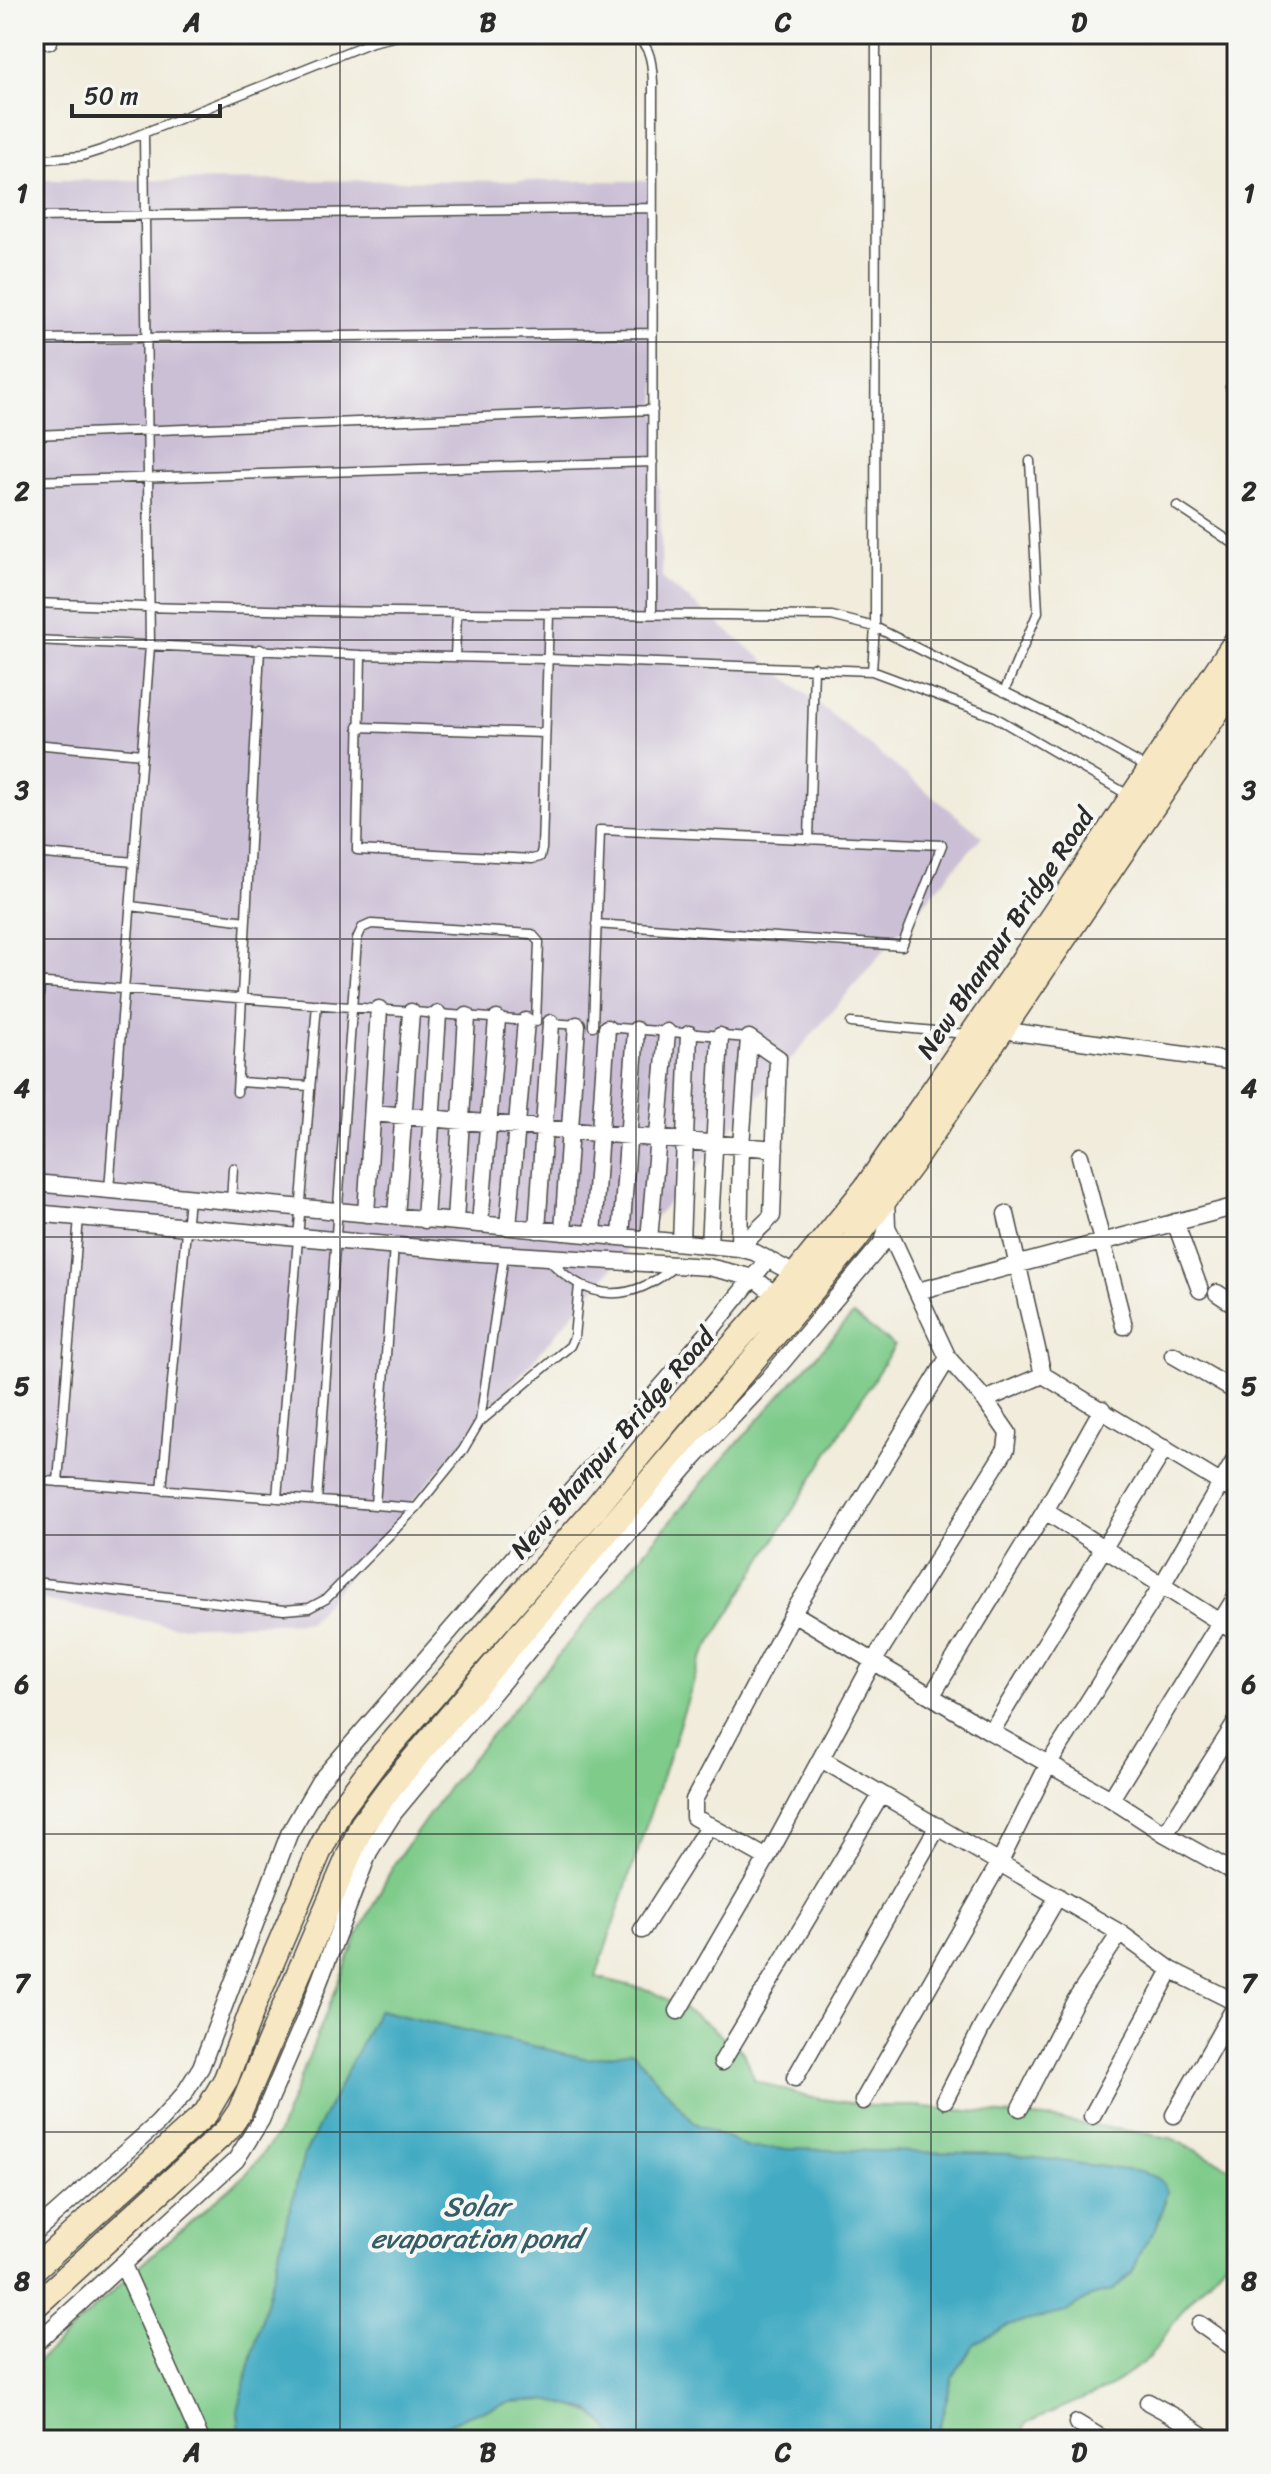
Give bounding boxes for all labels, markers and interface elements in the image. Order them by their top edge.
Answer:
text: A [182,0,201,45]
text: B [480,0,497,45]
text: C [774,0,792,45]
text: D [1071,0,1087,45]
scale bar [72,68,220,118]
text: 50 m [84,75,139,117]
text: 1 [16,170,28,216]
text: 1 [1243,170,1255,216]
text: 2 [13,468,30,514]
text: 2 [1240,468,1257,514]
text: 3 [14,767,30,813]
text: 3 [1241,767,1257,813]
street label: New Bhanpur Bridge Road [903,796,1108,1068]
text: 4 [14,1065,30,1111]
text: 4 [1241,1065,1257,1111]
street label: New Bhanpur Bridge Road [498,1315,728,1570]
text: 5 [14,1363,30,1409]
text: 5 [1241,1363,1257,1409]
text: 6 [14,1661,30,1707]
text: 6 [1241,1661,1257,1707]
text: 7 [15,1960,32,2006]
text: 7 [1242,1960,1259,2006]
water label: Solar evaporation pond [371,2182,589,2263]
text: 8 [13,2258,30,2304]
text: 8 [1240,2258,1257,2304]
text: A [182,2429,201,2474]
text: B [480,2429,497,2474]
text: C [774,2429,792,2474]
text: D [1071,2429,1087,2474]

